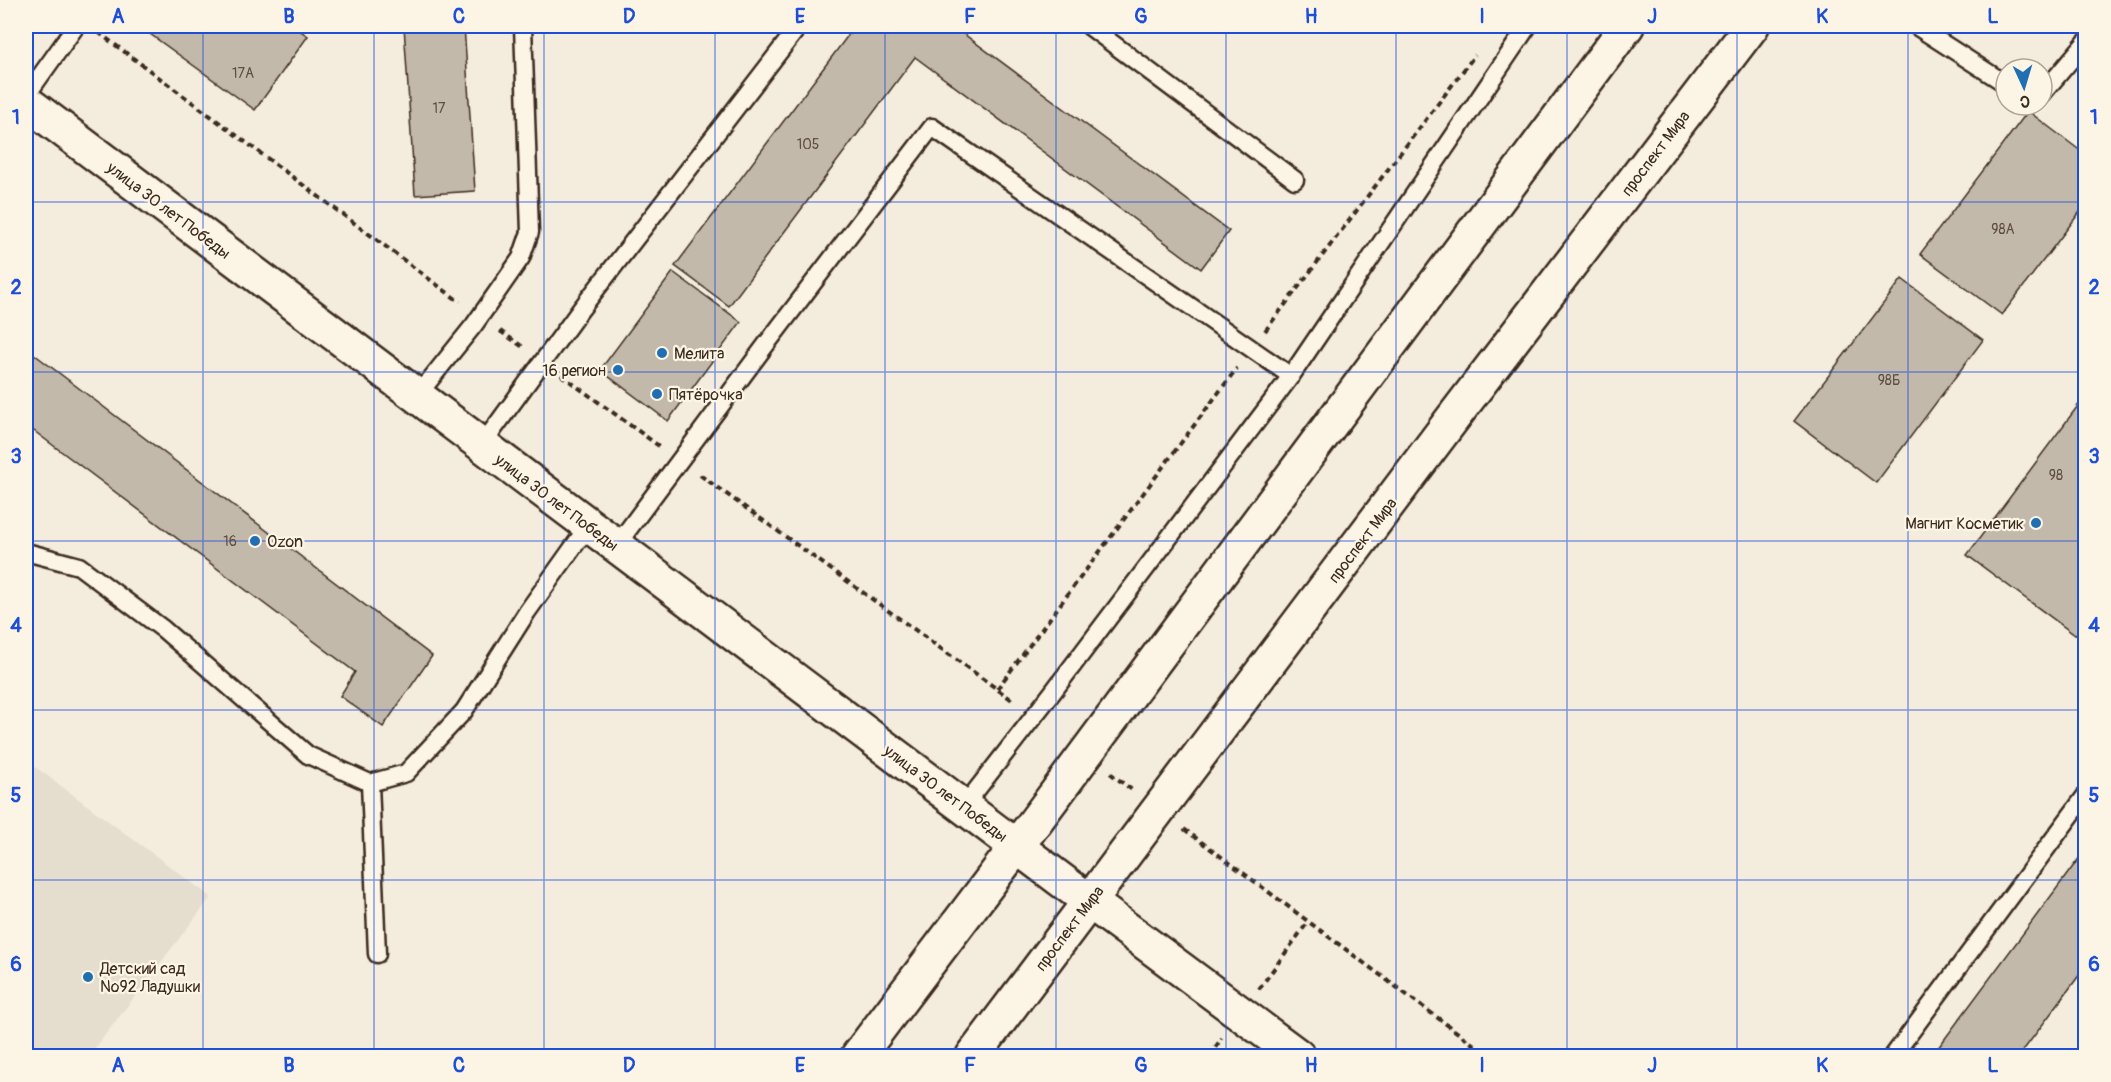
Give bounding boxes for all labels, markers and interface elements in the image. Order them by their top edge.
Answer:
text: A [112,4,125,29]
text: B [283,4,295,29]
text: C [453,4,465,29]
text: D [623,4,636,29]
text: E [795,4,806,29]
text: F [964,4,976,29]
text: G [1134,4,1148,29]
text: H [1305,4,1318,29]
text: I [1479,4,1485,29]
text: J [1647,4,1657,29]
text: K [1816,4,1828,29]
text: L [1987,4,1999,29]
north arrow [1994,57,2054,117]
house number: 17А [232,65,254,82]
text: С [2019,91,2031,111]
house number: 17 [433,100,446,117]
text: 1 [12,105,20,130]
text: 1 [2090,105,2098,130]
street label: проспект Мира [1617,107,1694,200]
house number: 105 [797,136,819,153]
street label: улица 30 лет Победы [102,157,234,264]
house number: 98А [1991,221,2015,238]
text: 2 [10,275,22,300]
text: 2 [2088,275,2100,300]
place label: Мелита [674,344,724,364]
marker: Мелита [655,346,669,360]
place label: 16 регион [542,361,606,381]
marker: 16 регион [611,363,625,377]
house number: 98Б [1878,372,1900,389]
place label: Пятёрочка [669,385,743,405]
marker: Пятёрочка [650,387,664,401]
text: 3 [10,444,22,469]
text: 3 [2088,444,2100,469]
street label: улица 30 лет Победы [490,449,622,556]
house number: 98 [2049,467,2063,484]
street label: проспект Мира [1324,494,1401,587]
place label: Магнит Косметик [1905,514,2024,534]
marker: Магнит Косметик [2029,516,2043,530]
place label: Ozon [267,532,303,552]
house number: 16 [223,533,237,550]
marker: Ozon [248,534,262,548]
text: 4 [10,613,22,638]
text: 4 [2088,613,2100,638]
street label: улица 30 лет Победы [879,740,1011,847]
text: 5 [11,783,22,808]
text: 5 [2089,783,2100,808]
street label: проспект Мира [1031,882,1108,975]
text: 6 [10,952,22,977]
text: 6 [2088,952,2100,977]
place label: Детский сад №92 Ладушки [99,959,200,997]
marker: Детский сад №92 Ладушки [81,970,95,984]
text: A [112,1053,125,1078]
text: B [283,1053,295,1078]
text: C [453,1053,465,1078]
text: D [623,1053,636,1078]
text: E [795,1053,806,1078]
text: F [964,1053,976,1078]
text: G [1134,1053,1148,1078]
text: H [1305,1053,1318,1078]
text: I [1479,1053,1485,1078]
text: J [1647,1053,1657,1078]
text: K [1816,1053,1828,1078]
text: L [1987,1053,1999,1078]

